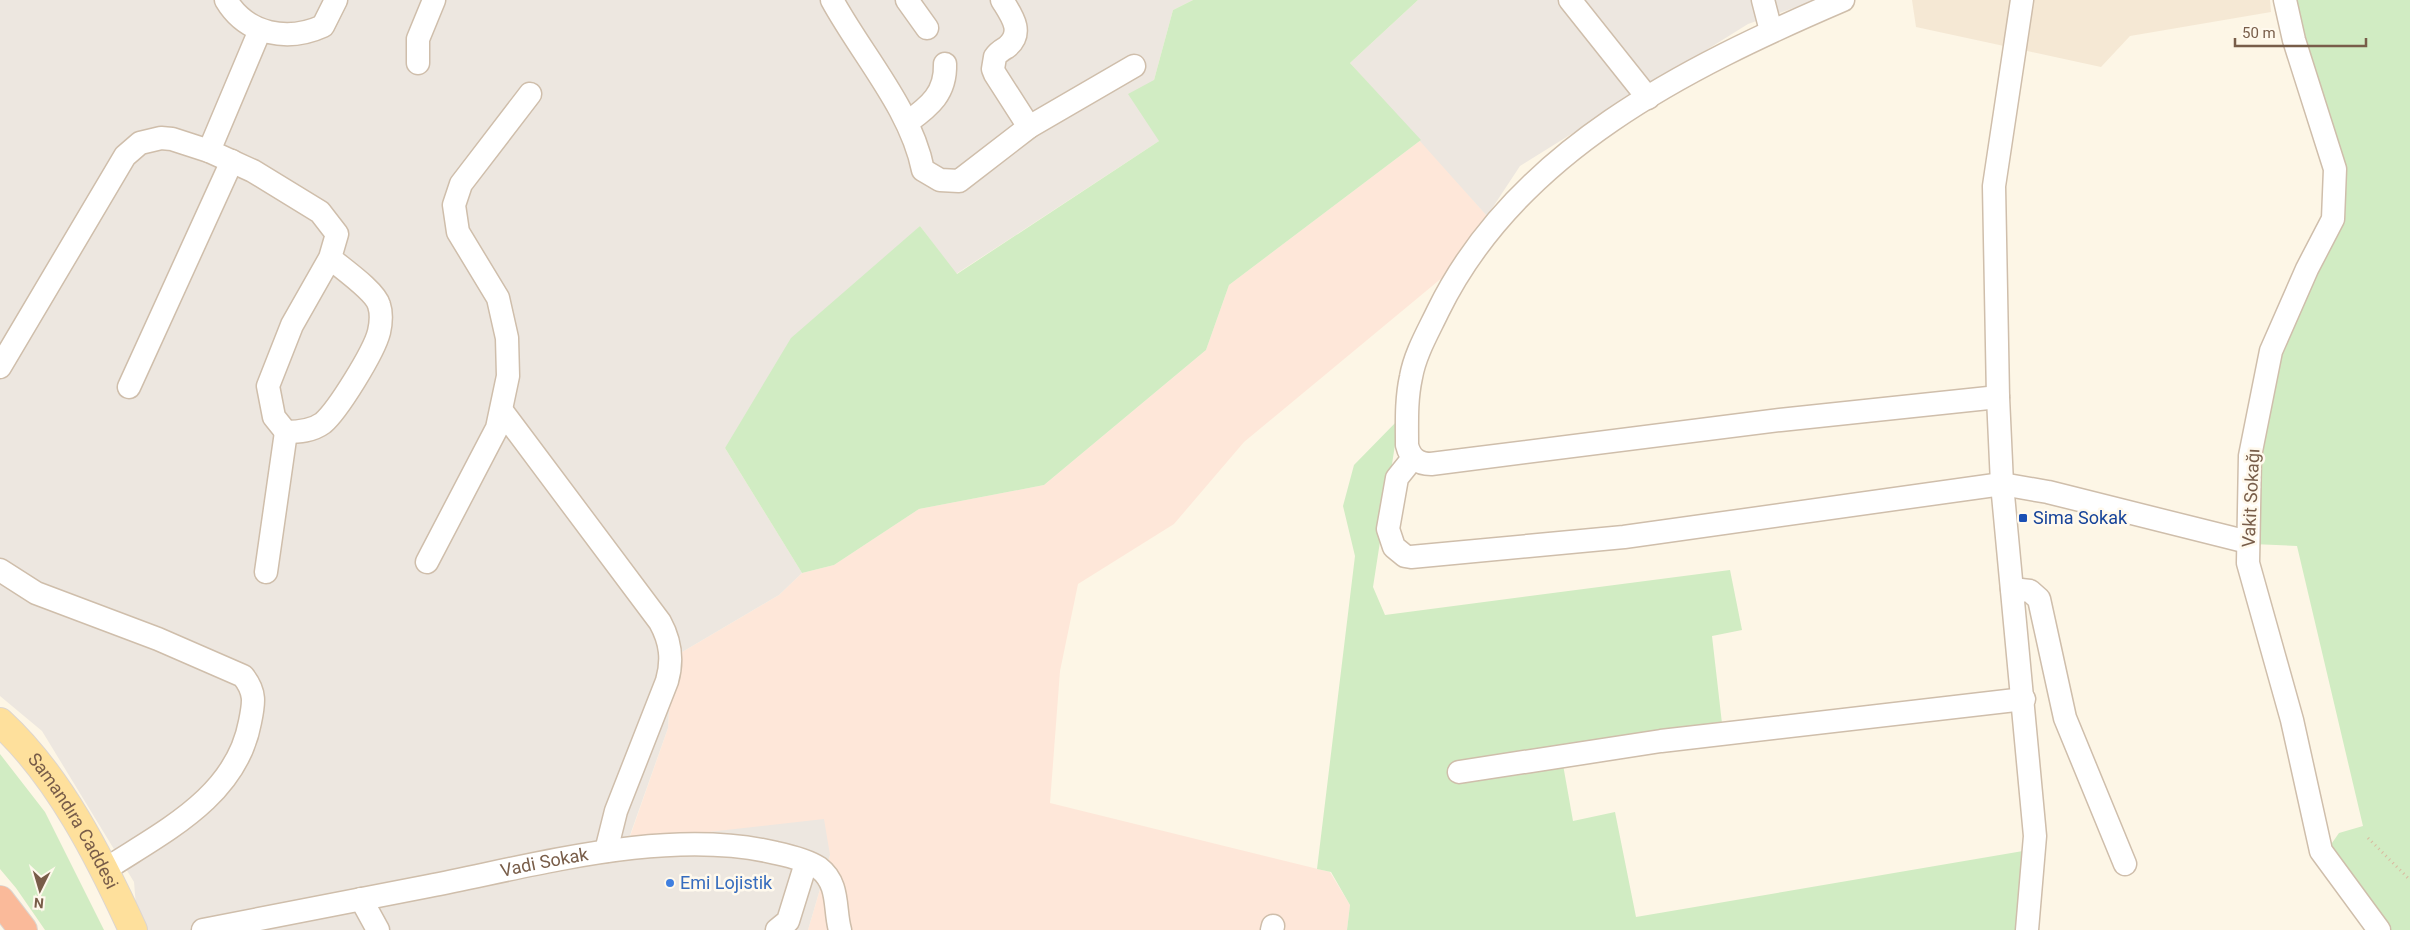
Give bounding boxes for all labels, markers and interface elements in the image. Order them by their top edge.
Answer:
scale bar [2235,15,2366,47]
text: 50 m [2242,24,2276,42]
street label: Vakit Sokağı [2237,448,2264,548]
place label: Sima Sokak [2033,507,2128,528]
marker: Sima Sokak [2017,512,2029,524]
street label: Samandıra Caddesi [24,749,123,892]
street label: Vadi Sokak [498,843,591,881]
north arrow [15,865,65,915]
place label: Emi Lojistik [680,872,773,893]
marker: Emi Lojistik [664,877,676,889]
text: N [33,895,44,911]

